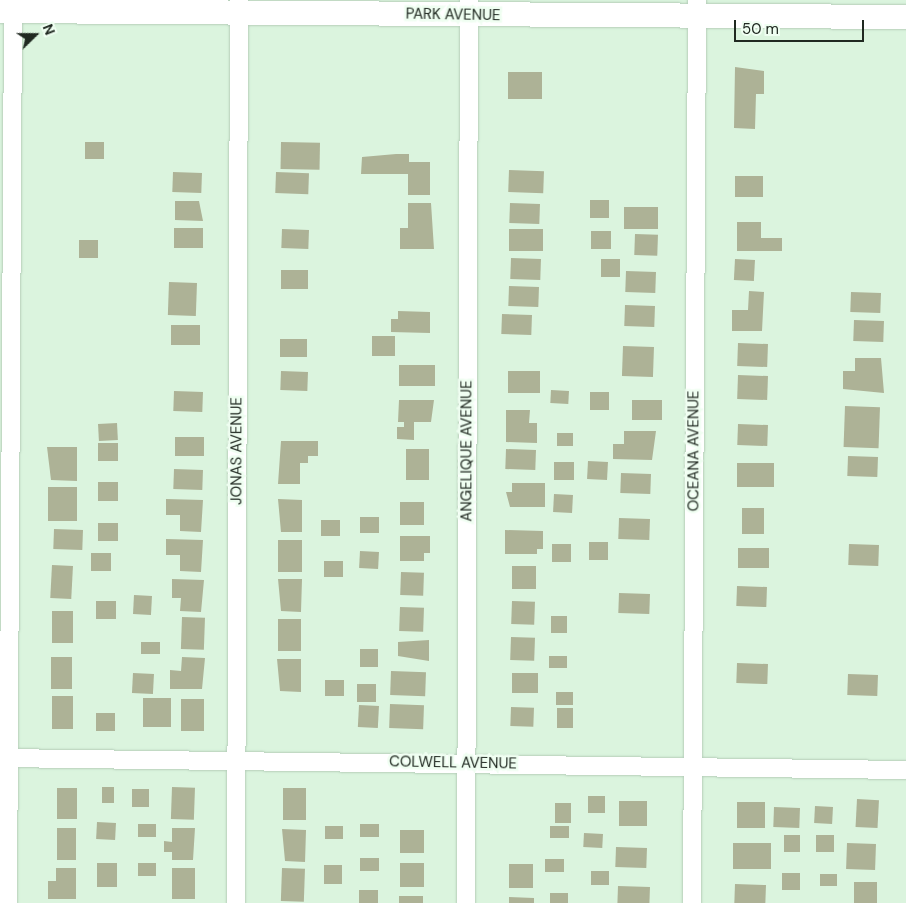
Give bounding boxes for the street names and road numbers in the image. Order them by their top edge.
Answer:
street label: PARK AVENUE [406,5,500,25]
street label: ANGELIQUE AVENUE [458,380,476,522]
street label: OCEANA AVENUE [685,391,703,511]
street label: JONAS AVENUE [228,397,246,505]
street label: COLWELL AVENUE [389,753,517,773]

